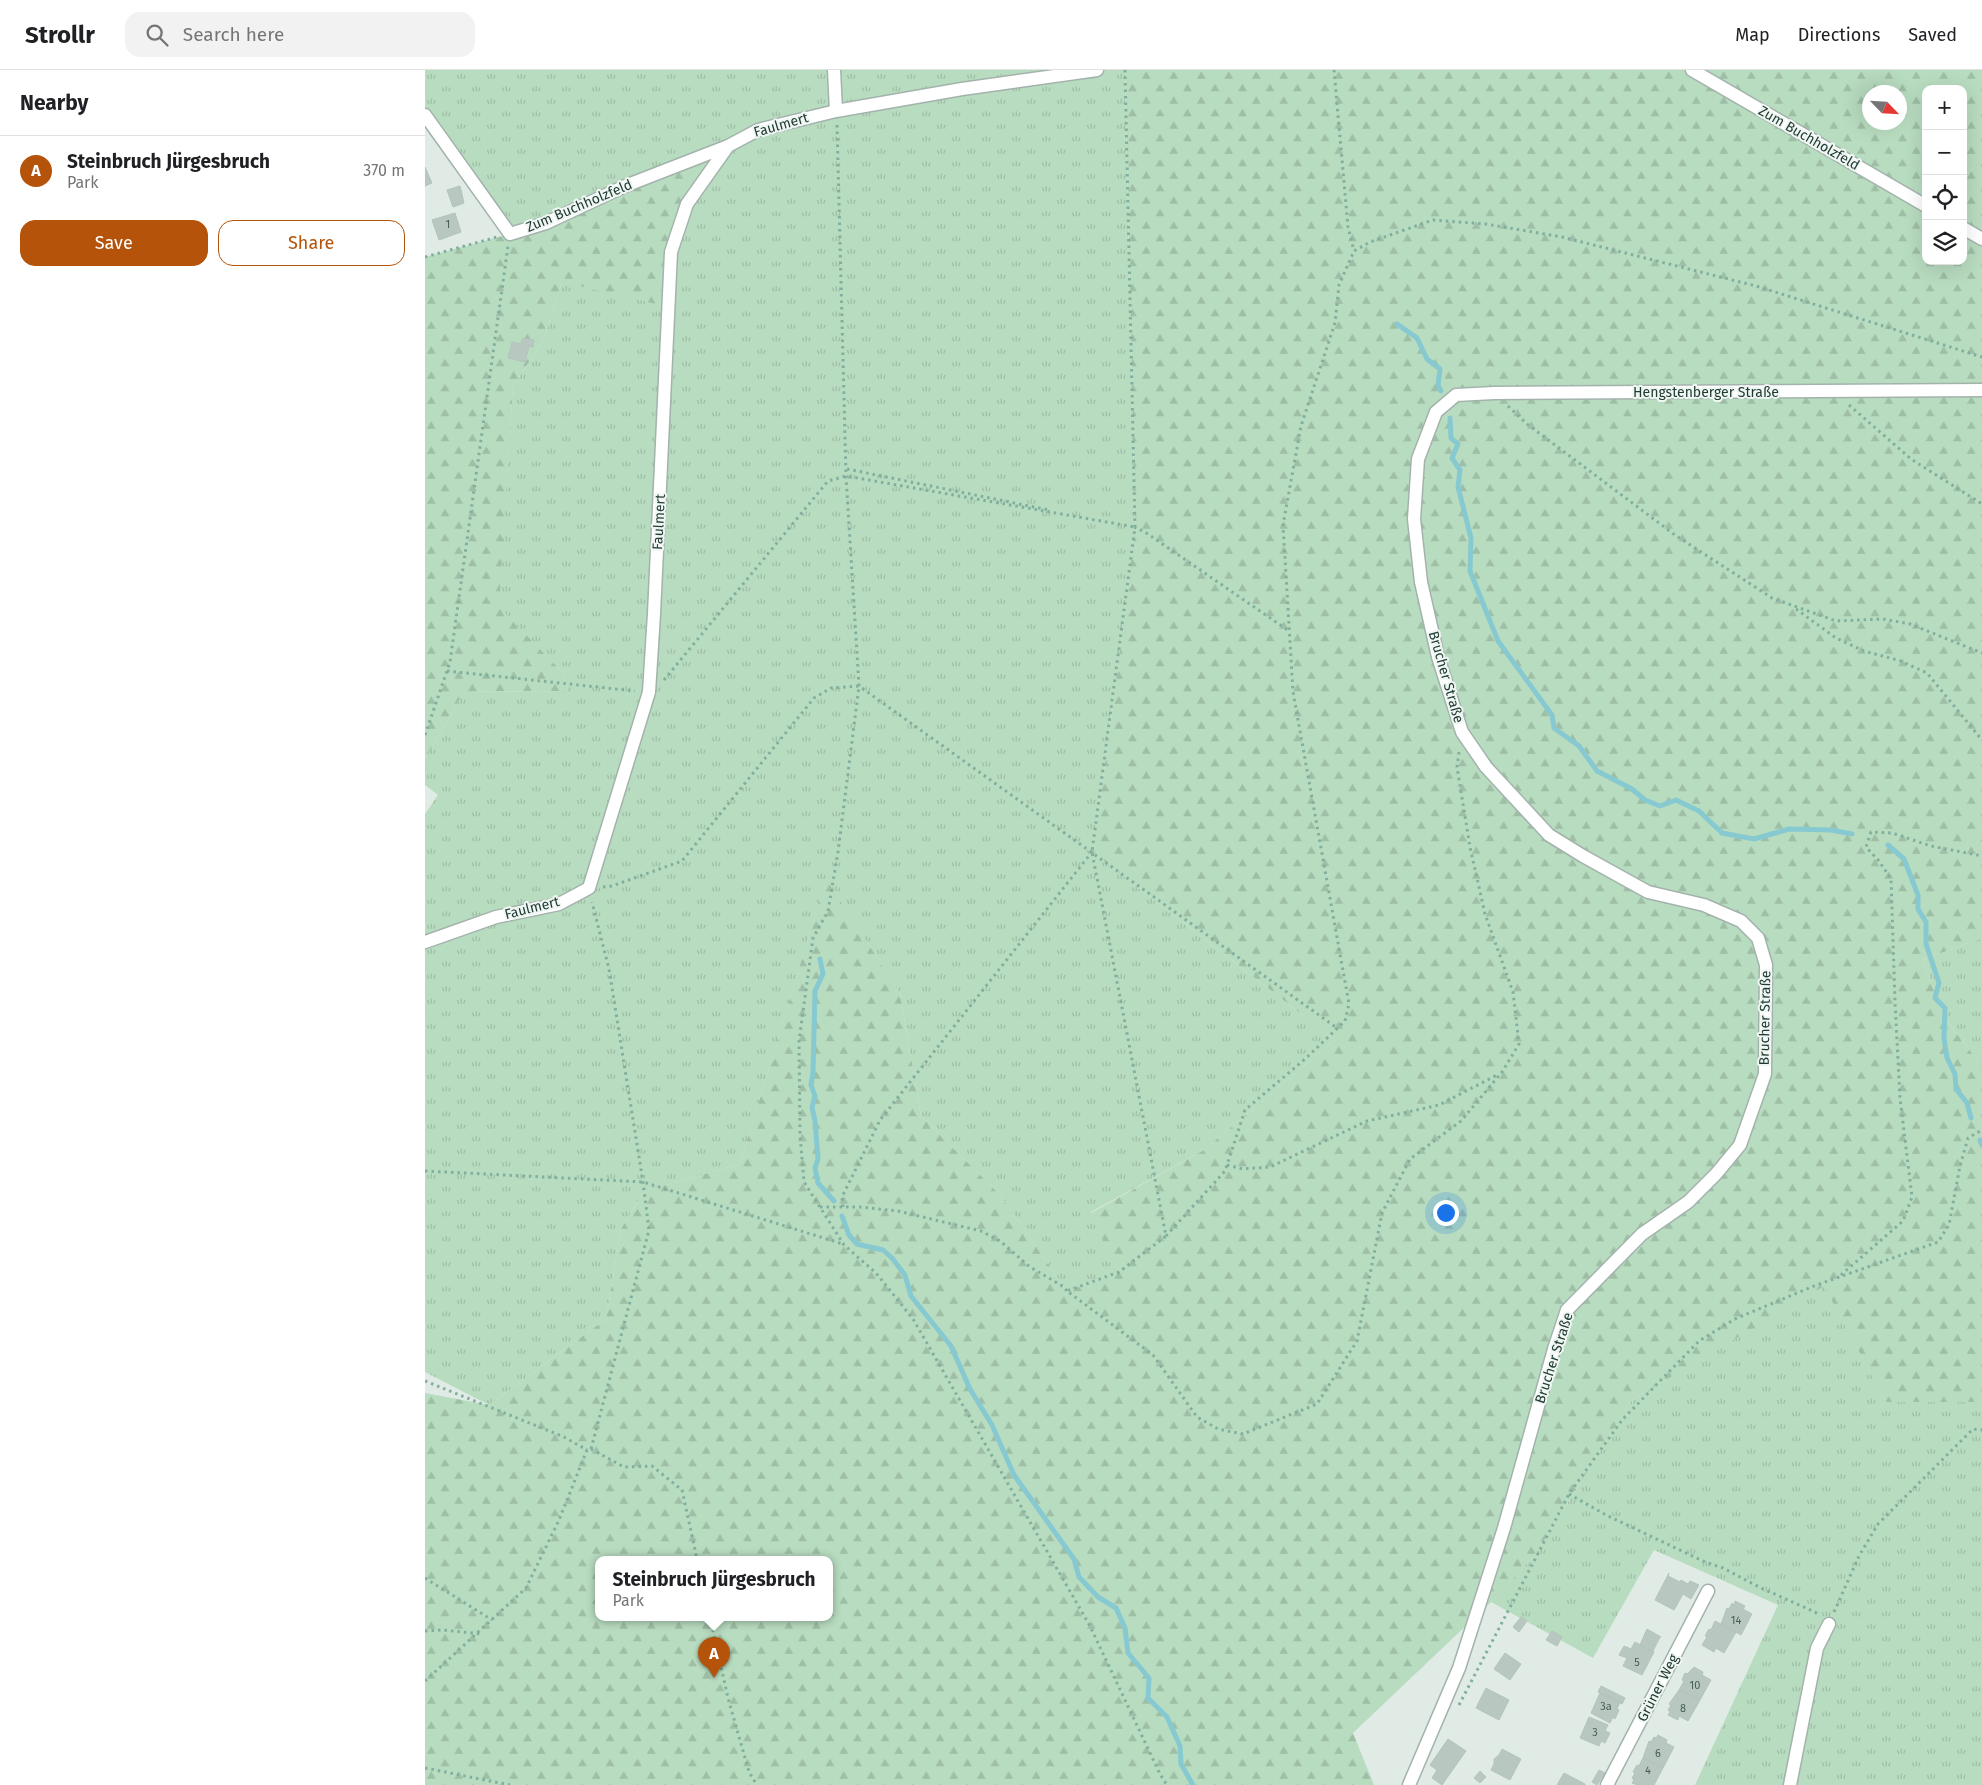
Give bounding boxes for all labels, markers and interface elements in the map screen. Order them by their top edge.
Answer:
search box [125,12,475,57]
text: Strollr [25,21,95,49]
icon: search [143,21,171,49]
text: Search here [183,23,284,46]
text: Map [1735,24,1770,46]
text: Directions [1798,24,1880,46]
text: Saved [1908,24,1957,46]
north arrow [1862,85,1907,130]
map controls [1922,85,1967,265]
button: + [1922,85,1967,130]
text: Nearby [20,90,88,116]
street label: Zum Buchholzfeld [1755,102,1863,174]
street label: Faulmert [752,109,811,141]
button: − [1922,130,1967,175]
text: Steinbruch Jürgesbruch [67,150,270,173]
text: A [31,161,41,180]
text: 370 m [363,161,405,180]
text: Park [67,173,99,192]
button: locate [1922,175,1967,220]
street label: Zum Buchholzfeld [523,176,635,236]
house number: 1 [446,218,450,231]
button: Save [20,220,208,266]
button: Share [218,220,405,266]
button: layers [1922,220,1967,265]
street label: Hengstenberger Straße [1633,384,1779,401]
street label: Faulmert [649,493,669,550]
street label: Brucher Straße [1425,629,1467,725]
street label: Faulmert [503,893,562,923]
street label: Brucher Straße [1756,970,1774,1066]
your location [1433,1200,1459,1226]
street label: Brucher Straße [1531,1310,1577,1406]
popup [595,1556,833,1621]
text: Steinbruch Jürgesbruch [613,1568,815,1591]
text: Park [613,1591,644,1610]
house number: 14 [1731,1614,1741,1627]
pin: A [698,1637,730,1678]
street label: Grüner Weg [1634,1651,1683,1725]
house number: 5 [1634,1656,1640,1669]
house number: 10 [1690,1679,1700,1692]
house number: 3a [1600,1700,1612,1713]
house number: 8 [1680,1702,1686,1715]
house number: 3 [1592,1726,1598,1739]
house number: 6 [1655,1747,1661,1760]
house number: 4 [1645,1764,1651,1777]

